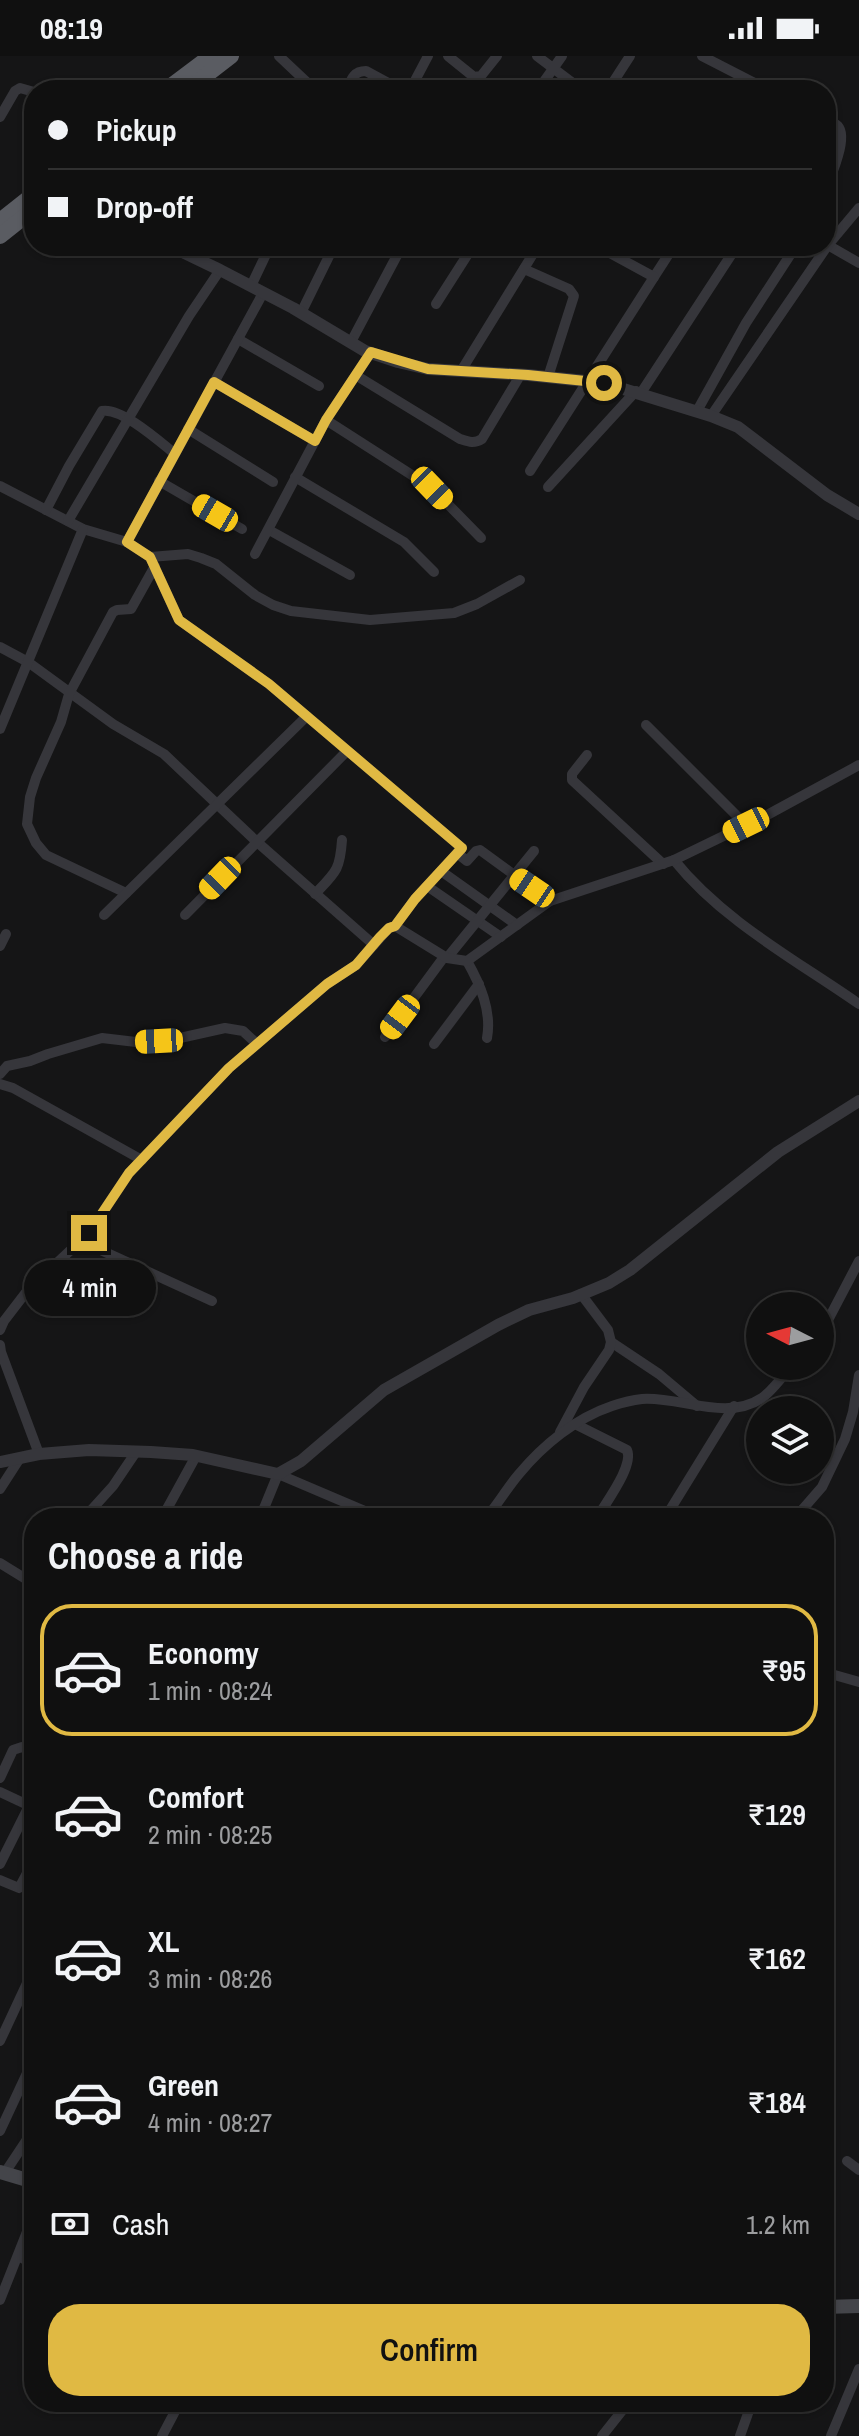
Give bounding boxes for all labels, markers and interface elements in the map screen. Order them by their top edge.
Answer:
text: 08:19 [40,8,103,48]
text: Pickup [96,110,177,150]
text: Drop-off [96,187,193,227]
route start [586,365,622,401]
car [407,462,457,514]
car [188,491,242,535]
car [719,804,773,846]
car [195,852,245,904]
car [505,865,559,911]
car [376,991,424,1043]
car [134,1028,184,1054]
route end [71,1215,107,1251]
callout: 4 min [23,1261,155,1317]
text: 4 min [63,1270,117,1305]
north arrow [746,1292,834,1380]
map controls [746,1292,834,1484]
button: layers [746,1396,834,1484]
text: Choose a ride [48,1532,243,1580]
text: Economy [148,1633,259,1673]
icon: car [52,1634,124,1706]
text: ₹95 [761,1650,806,1690]
text: 1 min · 08:24 [148,1673,272,1708]
text: Comfort [148,1777,244,1817]
icon: car [52,1778,124,1850]
text: ₹129 [748,1794,806,1834]
text: 2 min · 08:25 [148,1817,272,1852]
text: XL [148,1921,179,1961]
icon: car [52,1922,124,1994]
text: ₹162 [748,1938,806,1978]
text: 3 min · 08:26 [148,1961,272,1996]
text: Green [148,2065,219,2105]
icon: car [52,2066,124,2138]
text: ₹184 [748,2082,806,2122]
text: 4 min · 08:27 [148,2105,272,2140]
icon: cash [48,2202,92,2246]
text: Cash [112,2204,169,2244]
text: 1.2 km [746,2207,810,2242]
button: Confirm [48,2304,810,2396]

